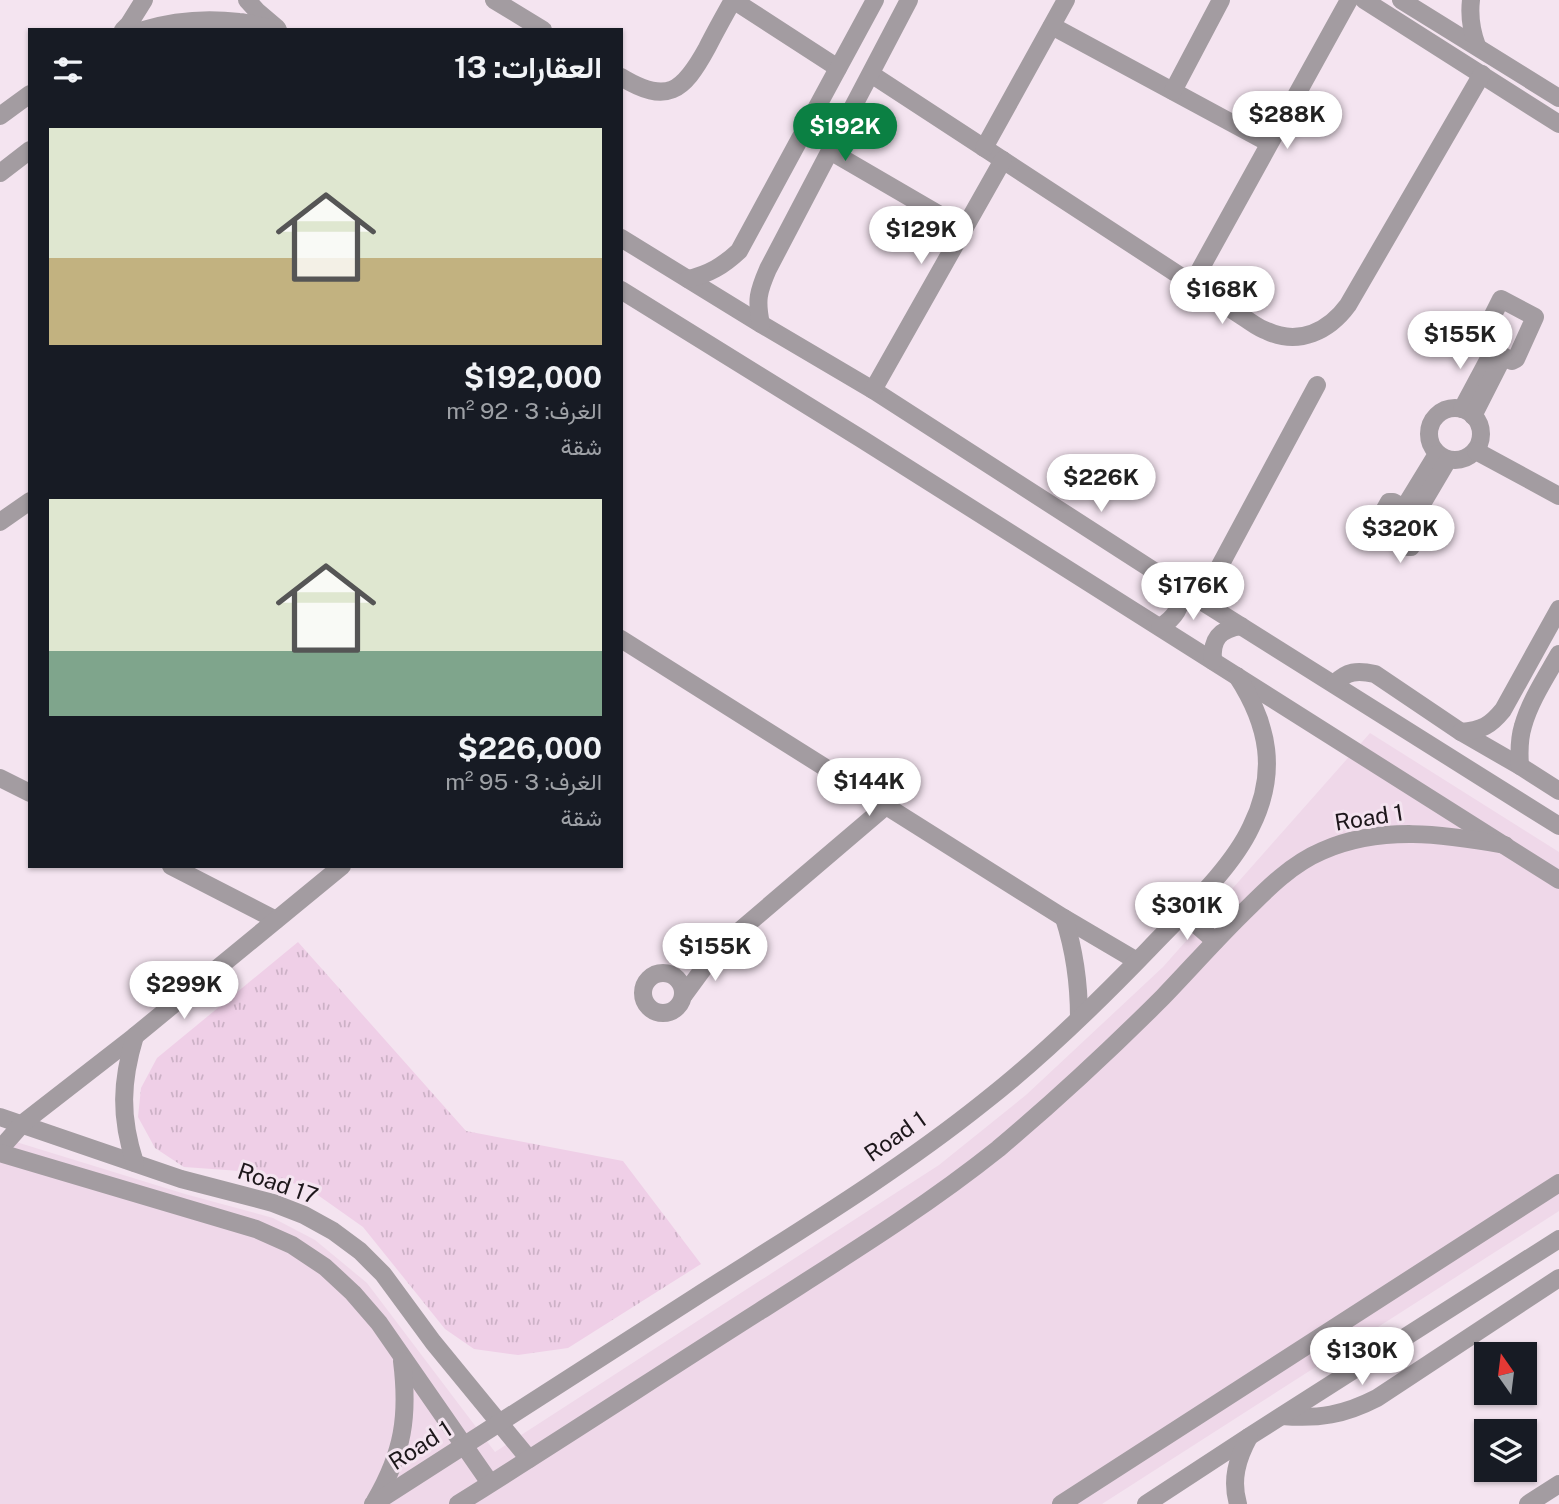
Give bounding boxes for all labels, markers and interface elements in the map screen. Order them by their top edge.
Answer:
text: العقارات: 13 [454,49,602,85]
icon: filters [49,51,87,89]
pin: $288K [1238,92,1336,151]
text: $288K [1248,100,1326,127]
pin: $192K [796,104,894,163]
text: $192K [809,112,881,139]
icon: home [263,174,389,300]
pin: $129K [872,206,970,266]
text: $129K [885,215,957,242]
pin: $168K [1173,266,1271,326]
text: $168K [1186,275,1258,302]
pin: $155K [1411,312,1509,371]
text: $155K [1423,320,1497,347]
text: $192,000 [464,359,602,395]
text: الغرف: 3 · 92 m² [446,397,602,424]
text: شقة [560,433,602,460]
pin: $226K [1052,454,1150,514]
text: $226K [1063,463,1139,490]
pin: $320K [1351,505,1449,565]
text: $320K [1362,514,1438,541]
icon: home [263,545,389,671]
pin: $176K [1144,562,1242,622]
text: $176K [1157,571,1229,598]
text: $226,000 [458,730,602,766]
pin: $144K [820,758,918,818]
text: $144K [833,767,905,794]
text: الغرف: 3 · 95 m² [445,768,602,795]
street label: Road 1 [1333,798,1405,836]
text: شقة [560,804,602,831]
pin: $301K [1138,883,1236,942]
text: $301K [1151,891,1223,918]
pin: $155K [666,923,764,983]
text: $155K [678,932,752,959]
pin: $299K [135,962,233,1021]
text: $299K [146,970,223,997]
street label: Road 1 [859,1105,931,1167]
street label: Road 17 [234,1157,322,1209]
pin: $130K [1313,1328,1411,1387]
text: $130K [1326,1336,1398,1363]
north arrow [1474,1342,1536,1405]
map controls [1474,1342,1537,1482]
street label: Road 1 [384,1415,456,1475]
button: layers [1474,1419,1537,1482]

